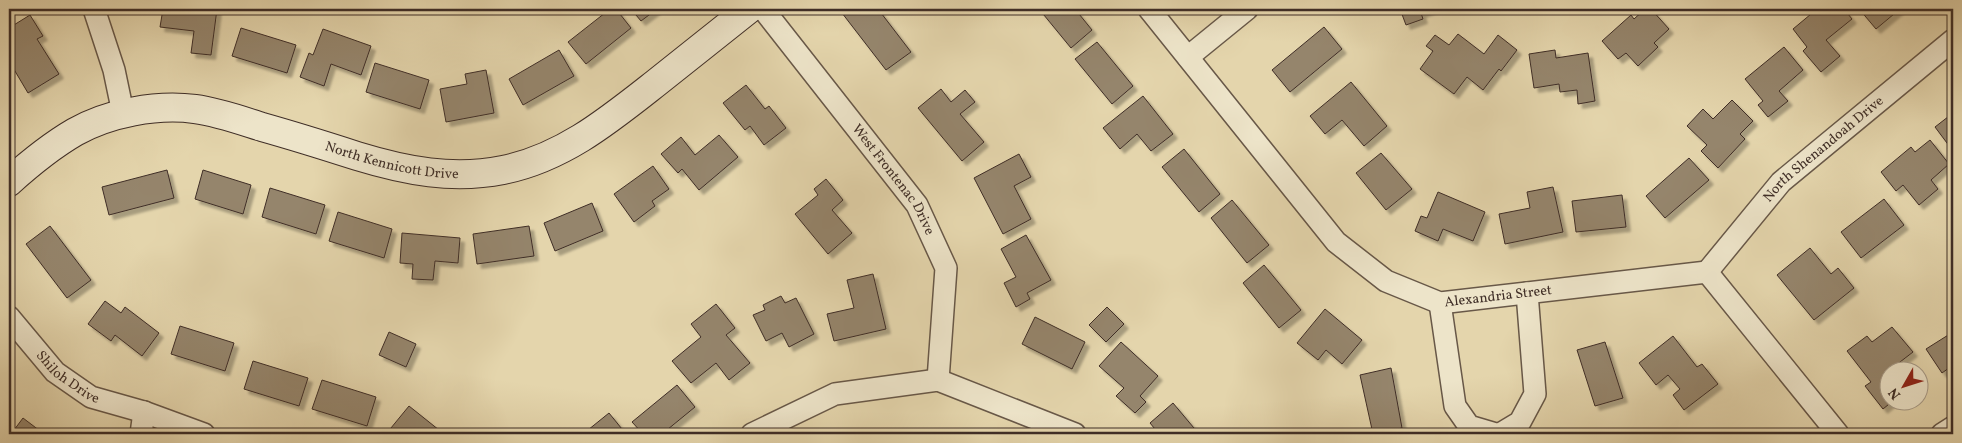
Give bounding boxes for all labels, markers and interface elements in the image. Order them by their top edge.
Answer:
street label: North Shenandoah Drive [1759,91,1888,206]
street label: West Frontenac Drive [847,120,939,238]
street label: North Kennicott Drive [323,137,459,184]
street label: Alexandria Street [1443,281,1553,312]
street label: Shiloh Drive [31,346,102,408]
north arrow [1880,360,1930,410]
text: N [1884,383,1906,403]

